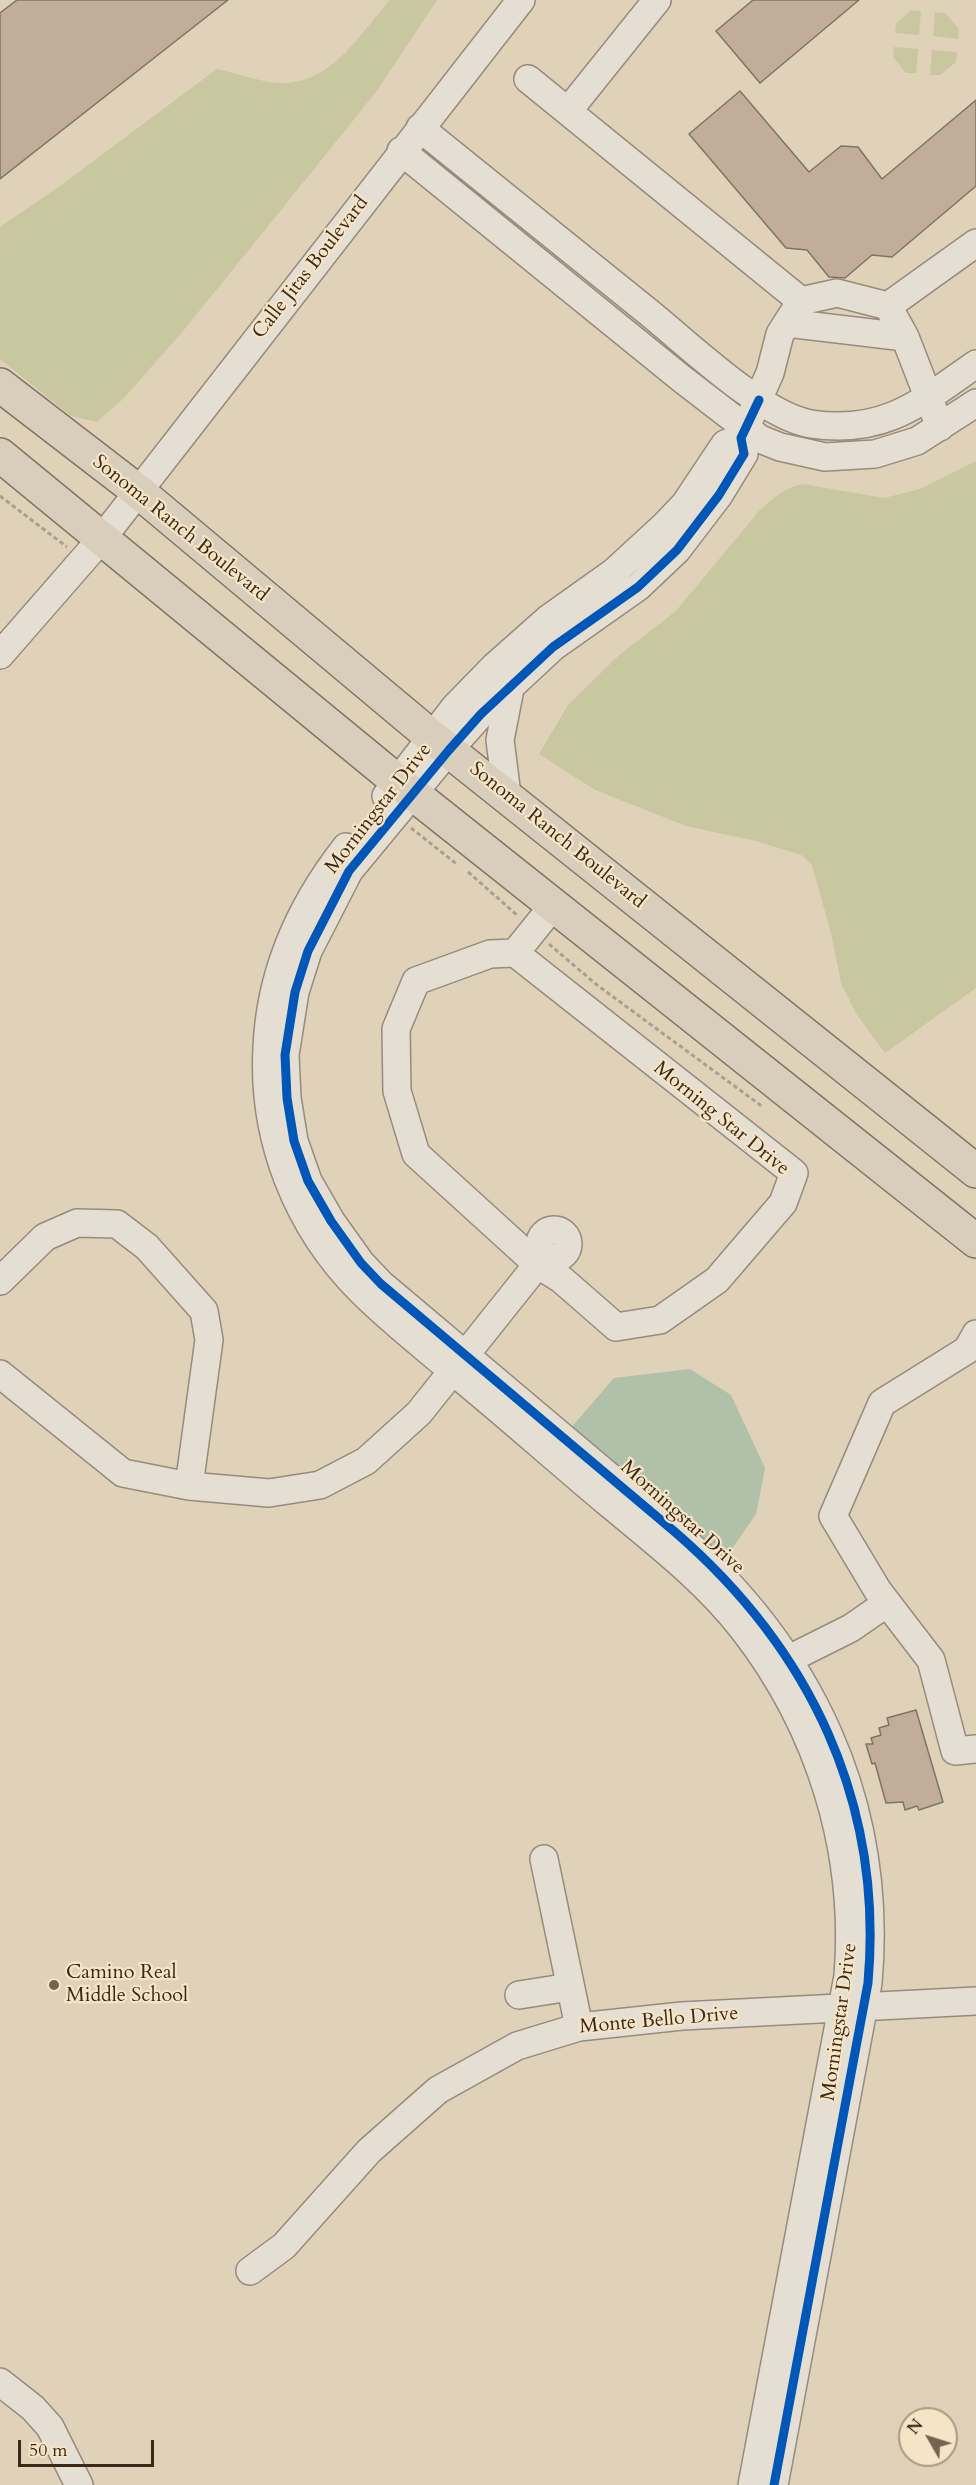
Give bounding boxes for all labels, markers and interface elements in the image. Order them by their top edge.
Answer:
street label: Calle Jitas Boulevard [248,192,374,344]
street label: Sonoma Ranch Boulevard [87,451,273,607]
street label: Morningstar Drive [321,739,437,879]
street label: Sonoma Ranch Boulevard [464,758,650,914]
street label: Morning Star Drive [648,1057,794,1181]
street label: Morningstar Drive [615,1456,749,1580]
street label: Morningstar Drive [817,1942,863,2102]
place label: Camino Real Middle School [66,1961,188,2008]
marker: Camino Real Middle School [47,1978,61,1992]
street label: Monte Bello Drive [579,2002,739,2040]
north arrow [898,2407,958,2467]
text: N [903,2415,928,2439]
scale bar [21,2428,158,2466]
text: 50 m [29,2438,68,2463]

